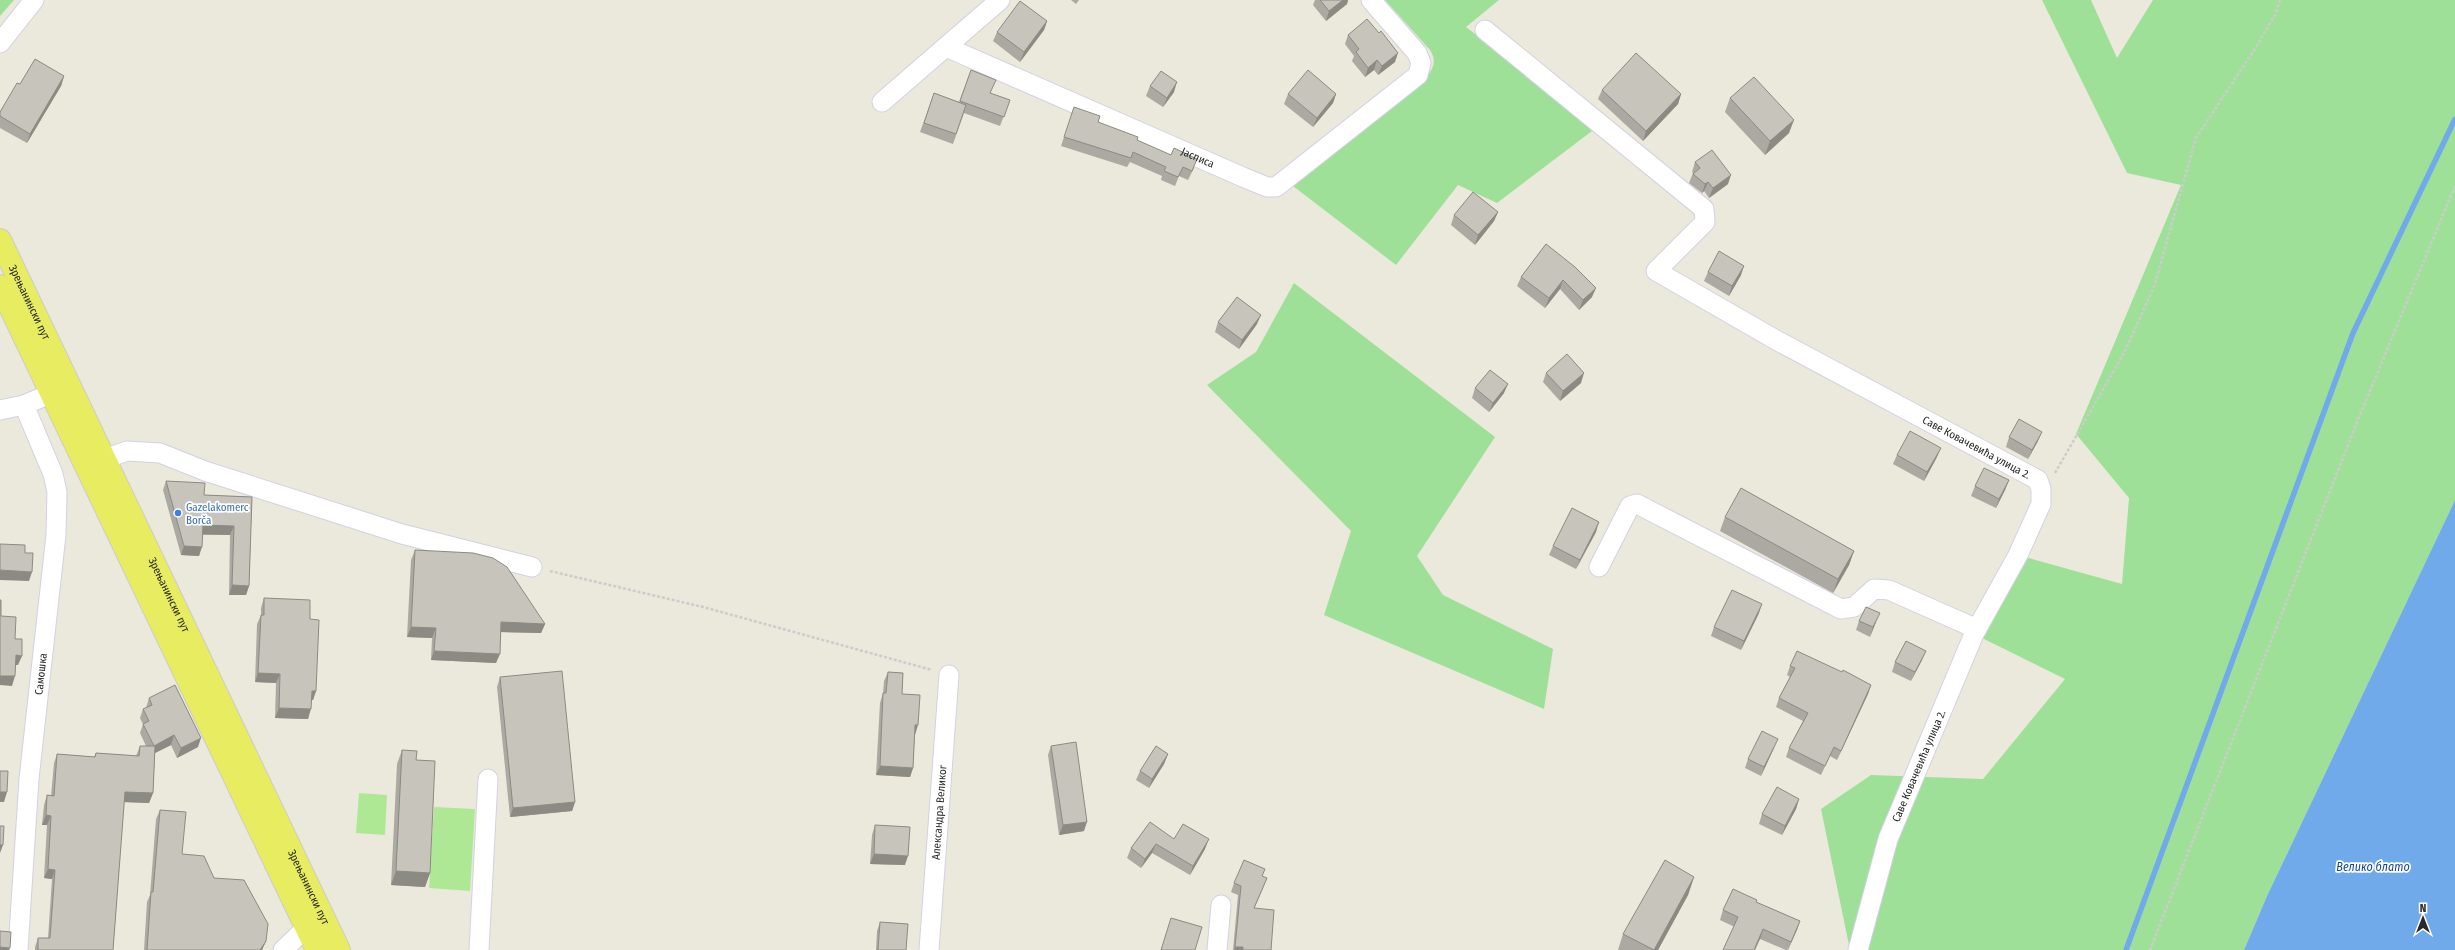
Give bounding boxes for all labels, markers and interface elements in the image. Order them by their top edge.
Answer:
street label: Јасписа [1179,144,1216,170]
street label: Зрењанински пут [6,263,53,342]
street label: Саве Ковачевића улица 2. [1920,413,2033,481]
place label: Gazelakomerc Borča [186,501,249,527]
marker: Gazelakomerc Borča [173,508,183,518]
street label: Зрењанински пут [146,555,193,635]
street label: Самошка [32,653,49,695]
street label: Саве Ковачевића улица 2. [1890,708,1948,824]
street label: Александра Великог [929,764,949,860]
street label: Зрењанински пут [286,848,333,927]
water label: Велико блато [2336,860,2410,874]
north arrow [2403,898,2443,938]
text: N [2420,902,2426,915]

